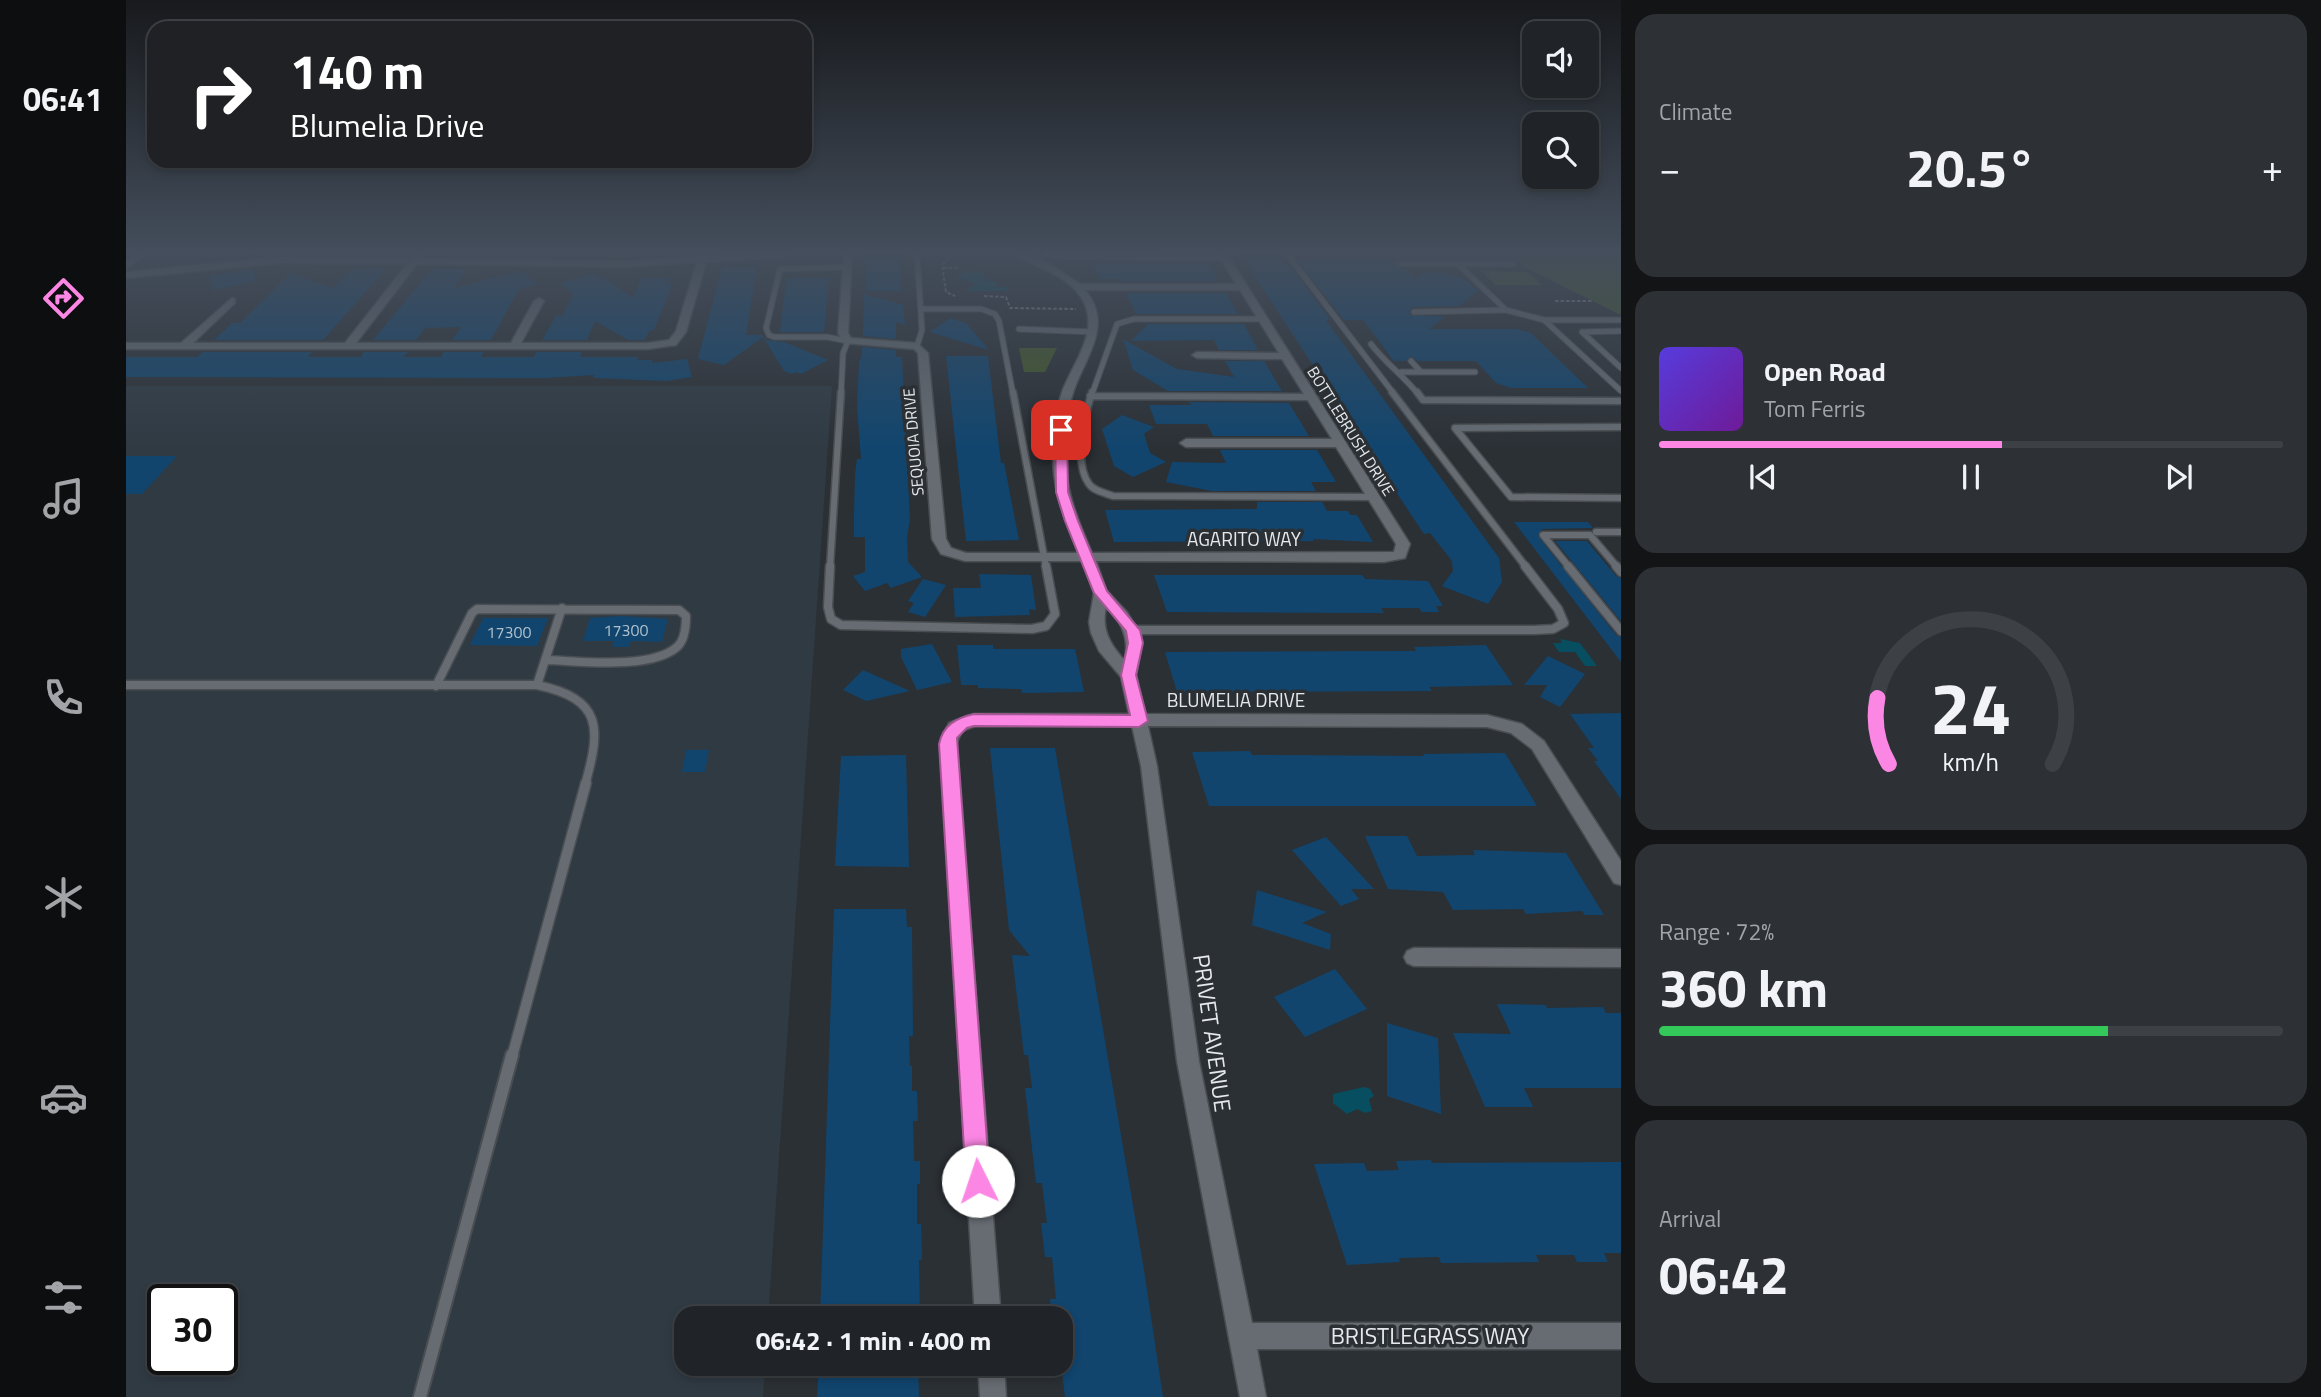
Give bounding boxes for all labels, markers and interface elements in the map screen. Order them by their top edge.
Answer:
map controls [1522,21,1599,189]
button: sound [1522,21,1599,98]
text: 140 m [290,33,424,108]
icon: right [175,49,266,140]
text: 06:41 [23,75,103,123]
text: Climate [1659,94,1732,129]
text: Blumelia Drive [290,101,484,149]
button: search [1522,112,1599,189]
text: 20.5° [1906,128,2036,207]
text: − [1659,139,1680,197]
text: + [2262,139,2283,197]
icon: directions [39,274,88,323]
text: Open Road [1764,352,1886,391]
street label: BOTTLEBRUSH DRIVE [1301,362,1401,501]
street label: SEQUOIA DRIVE [896,387,930,497]
text: Tom Ferris [1764,391,1865,426]
pin [1031,400,1091,460]
icon: arrive [1042,411,1080,449]
icon: previous [1744,458,1782,496]
icon: pause [1952,458,1990,496]
icon: next [2160,458,2198,496]
icon: music [39,474,88,523]
street label: AGARITO WAY [1187,524,1302,553]
house number: 17300 [604,618,648,642]
house number: 17300 [487,620,531,644]
text: 24 [1930,653,2012,763]
icon: phone [39,673,88,722]
street label: BLUMELIA DRIVE [1167,685,1305,714]
text: km/h [1943,743,1999,781]
icon: climate [39,873,88,922]
text: Range · 72% [1659,914,1774,949]
text: 360 km [1659,948,1828,1027]
street label: PRIVET AVENUE [1184,952,1241,1114]
icon: car [39,1073,88,1122]
position arrow [941,1144,1015,1218]
text: Arrival [1659,1201,1721,1236]
text: 06:42 [1659,1235,1789,1314]
icon: filters [39,1273,88,1322]
speed limit sign: 30 [147,1284,238,1375]
street label: BRISTLEGRASS WAY [1331,1318,1530,1353]
text: 06:42 · 1 min · 400 m [756,1321,991,1360]

